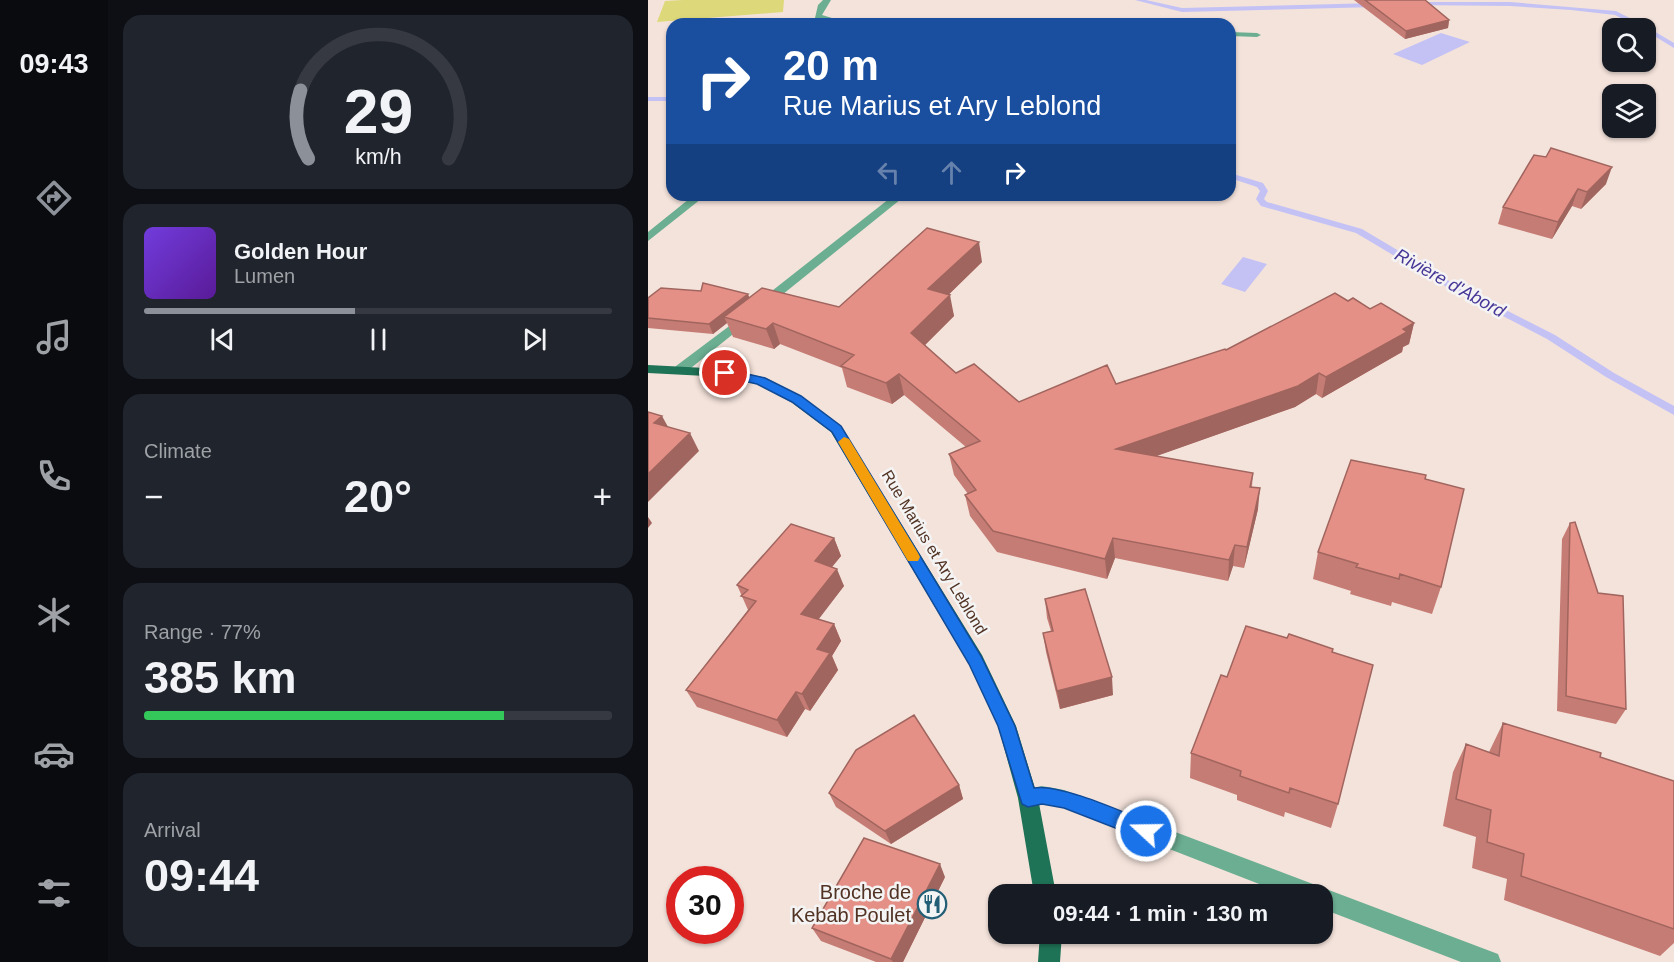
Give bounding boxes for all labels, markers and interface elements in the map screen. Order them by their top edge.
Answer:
map controls [1602,18,1656,138]
button: search [1602,18,1656,72]
icon: right [684,42,762,120]
text: 20 m [783,42,879,89]
text: 09:43 [19,49,89,79]
text: 29 [343,77,413,146]
button: layers [1602,84,1656,138]
text: Rue Marius et Ary Leblond [783,91,1101,121]
text: km/h [355,146,401,170]
icon: left [872,156,905,189]
icon: ahead [935,156,968,189]
icon: right [998,156,1031,189]
icon: directions [33,177,75,219]
text: Golden Hour [234,239,367,264]
water label: Rivière d'Abord [1392,245,1509,322]
text: Lumen [234,265,295,287]
icon: music [33,316,75,358]
icon: previous [206,323,239,356]
icon: pause [362,323,395,356]
icon: next [518,323,551,356]
pin [699,347,750,398]
icon: arrive [708,356,741,389]
text: Climate [144,440,212,462]
icon: phone [33,455,75,497]
street label: Rue Marius et Ary Leblond [879,467,990,637]
text: 20° [344,471,412,522]
text: − [144,478,163,515]
text: + [593,478,612,515]
icon: climate [33,594,75,636]
text: Range · 77% [144,621,261,643]
text: 385 km [144,652,297,703]
icon: car [33,733,75,775]
position arrow [1114,799,1178,863]
text: Arrival [144,819,201,841]
text: 09:44 [144,850,259,901]
speed limit sign: 30 [666,866,744,944]
icon: filters [33,872,75,914]
place label: Broche de Kebab Poulet [791,881,911,926]
restaurant icon: Broche de Kebab Poulet [916,888,948,920]
text: 09:44 · 1 min · 130 m [1053,901,1268,926]

